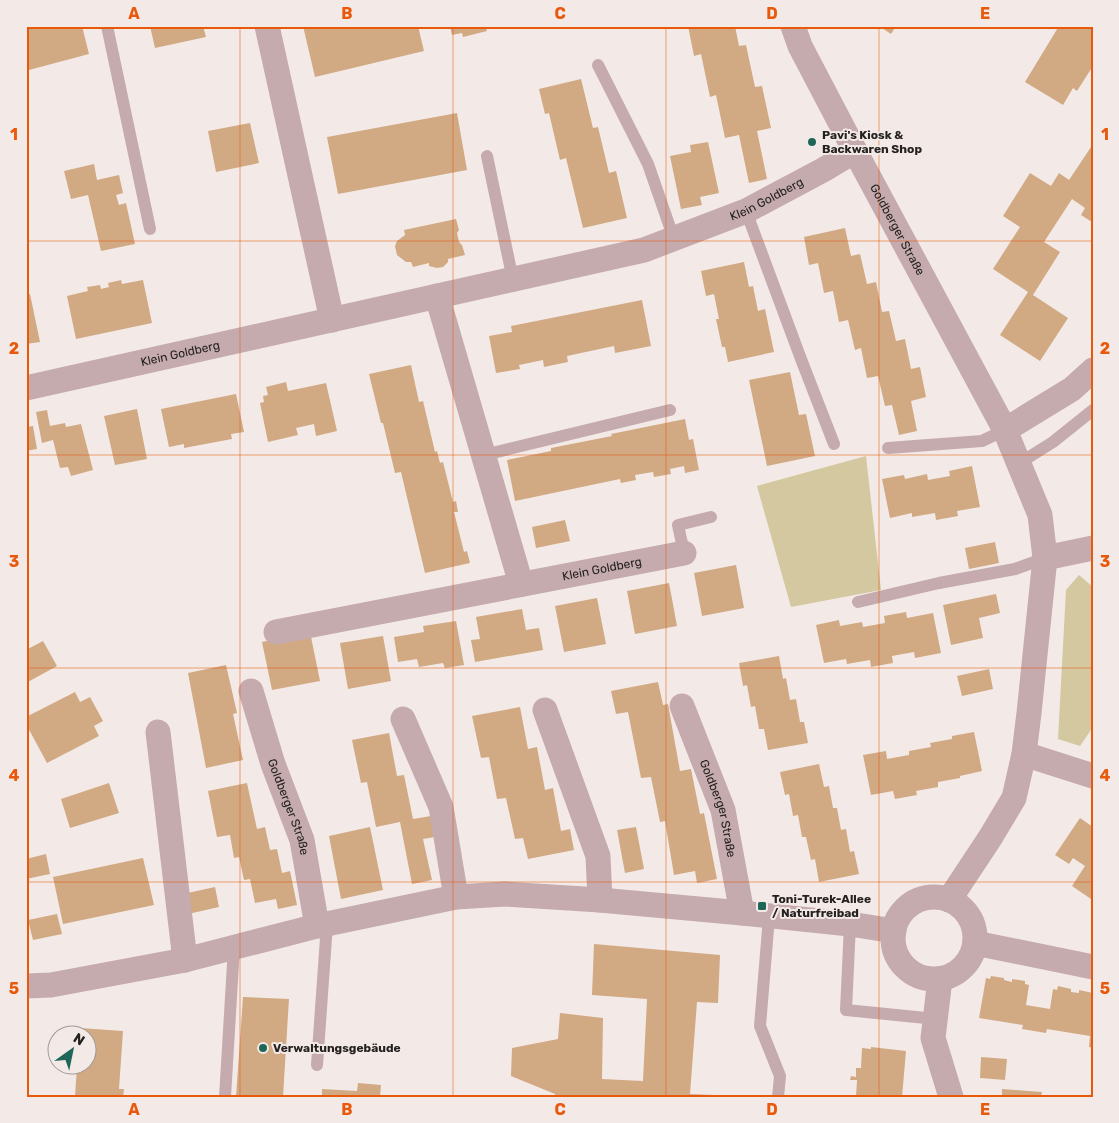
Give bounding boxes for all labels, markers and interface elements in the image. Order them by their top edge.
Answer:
text: A [128,4,140,23]
text: B [341,4,353,23]
text: C [554,4,566,23]
text: D [766,4,778,23]
text: E [980,4,990,23]
text: 1 [10,125,18,144]
text: 1 [1101,125,1109,144]
place label: Pavi's Kiosk & Backwaren Shop [822,128,922,156]
marker: Pavi's Kiosk & Backwaren Shop [806,136,818,148]
street label: Klein Goldberg [728,175,806,224]
street label: Goldberger Straße [867,182,928,278]
street label: Klein Goldberg [139,338,221,369]
text: 2 [9,339,19,358]
text: 2 [1100,339,1110,358]
text: 3 [9,552,19,571]
text: 3 [1100,552,1110,571]
street label: Klein Goldberg [561,554,643,583]
street label: Goldberger Straße [265,757,312,856]
street label: Goldberger Straße [697,758,739,859]
text: 4 [9,766,20,785]
text: 4 [1100,766,1111,785]
place label: Toni-Turek-Allee / Naturfreibad [772,892,871,920]
marker: Toni-Turek-Allee / Naturfreibad [756,900,768,912]
text: 5 [9,979,19,998]
text: 5 [1100,979,1110,998]
north arrow [48,1026,98,1076]
text: N [70,1030,88,1049]
place label: Verwaltungsgebäude [273,1041,401,1055]
marker: Verwaltungsgebäude [257,1042,269,1054]
text: A [128,1100,140,1119]
text: B [341,1100,353,1119]
text: C [554,1100,566,1119]
text: D [766,1100,778,1119]
text: E [980,1100,990,1119]

